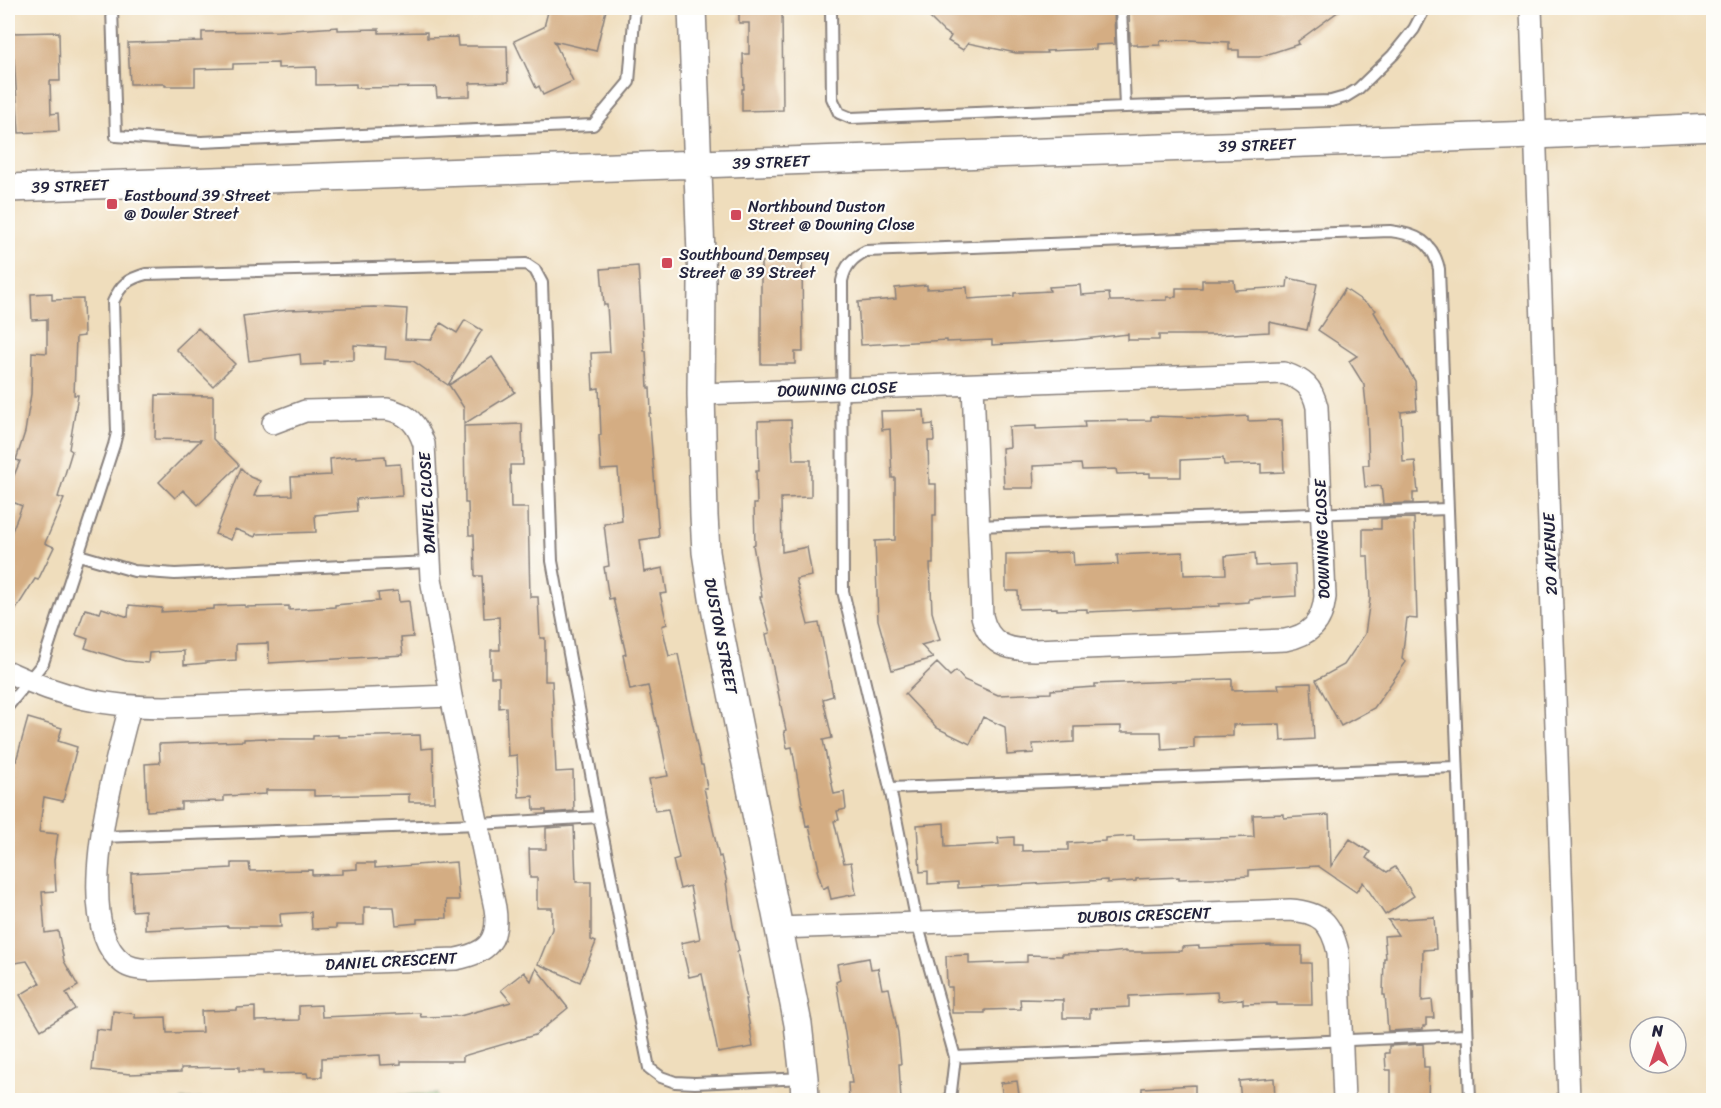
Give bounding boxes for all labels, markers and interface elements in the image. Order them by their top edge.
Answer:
street label: 39 STREET [1218,129,1297,161]
street label: 39 STREET [732,146,811,178]
street label: 39 STREET [31,170,110,202]
place label: Eastbound 39 Street @ Dowler Street [124,181,271,228]
place label: Northbound Duston Street @ Downing Close [748,192,915,239]
marker: Eastbound 39 Street @ Dowler Street [105,197,119,211]
marker: Northbound Duston Street @ Downing Close [729,208,743,222]
place label: Southbound Dempsey Street @ 39 Street [679,240,830,287]
marker: Southbound Dempsey Street @ 39 Street [660,256,674,270]
street label: DOWNING CLOSE [776,372,899,406]
street label: DANIEL CLOSE [410,450,444,555]
street label: DOWNING CLOSE [1305,477,1339,600]
street label: 20 AVENUE [1534,511,1566,596]
street label: DUSTON STREET [696,575,747,698]
street label: DUBOIS CRESCENT [1077,898,1212,932]
street label: DANIEL CRESCENT [324,943,459,979]
north arrow [1628,1015,1688,1075]
text: N [1650,1016,1664,1045]

